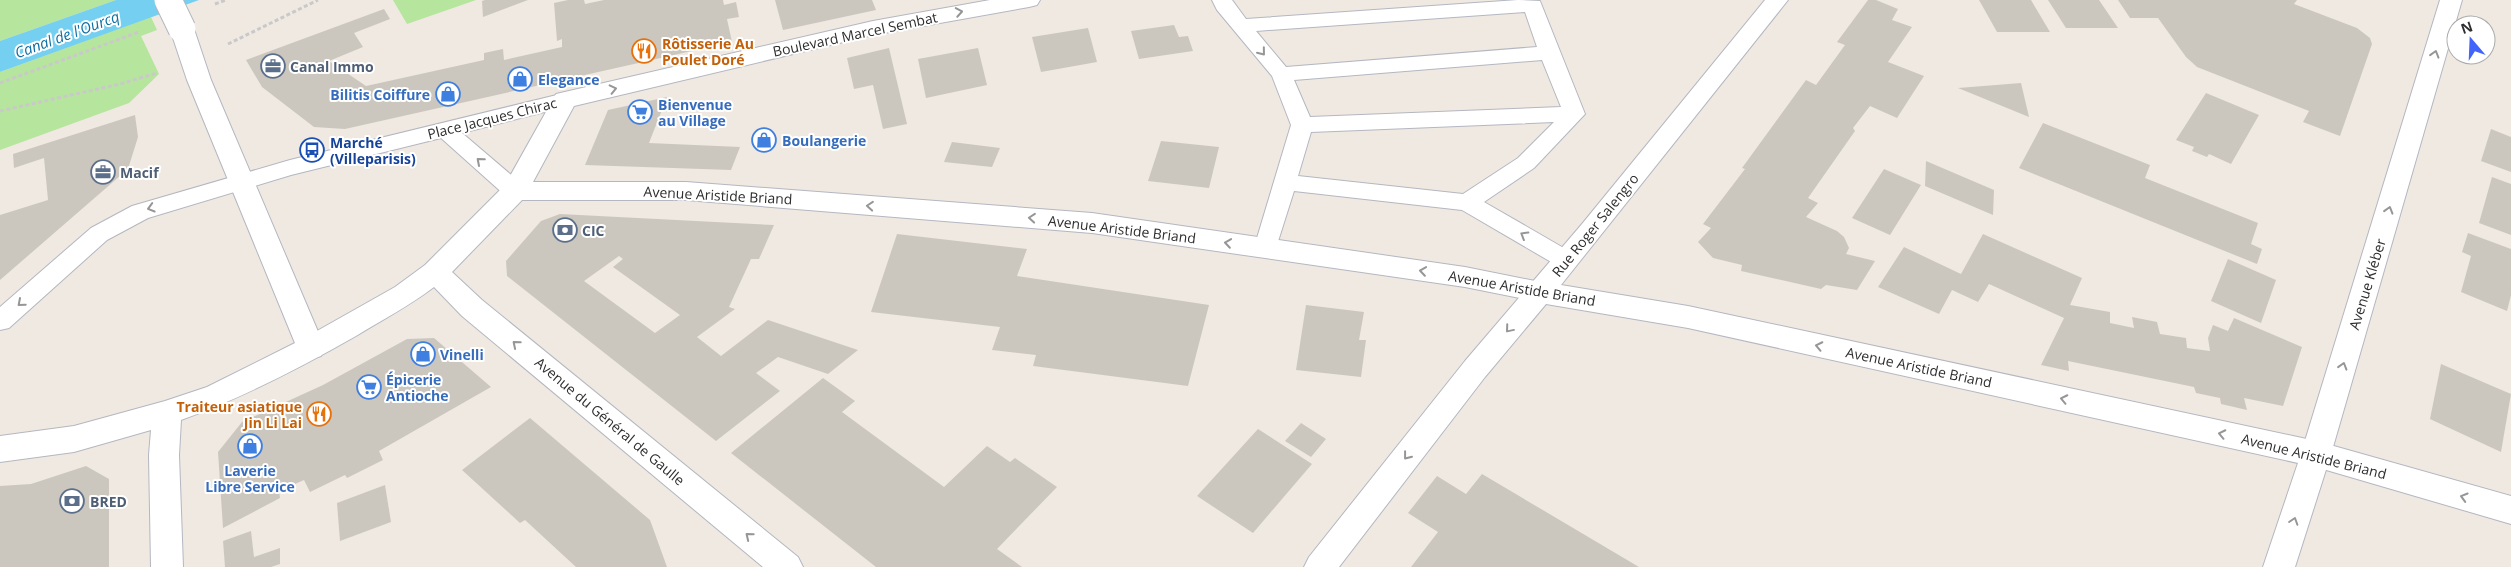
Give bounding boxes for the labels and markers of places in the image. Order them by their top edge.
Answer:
place label: Rôtisserie Au Poulet Doré [662,34,754,69]
restaurant icon: Rôtisserie Au Poulet Doré [631,38,657,64]
office icon: Canal Immo [260,53,286,79]
place label: Canal Immo [290,57,374,76]
shop icon: Elegance [507,66,533,92]
place label: Elegance [538,70,599,89]
shop icon: Bilitis Coiffure [435,81,461,107]
place label: Bilitis Coiffure [330,85,430,104]
place label: Bienvenue au Village [658,95,732,130]
supermarket icon: Bienvenue au Village [627,99,653,125]
shop icon: Boulangerie [751,127,777,153]
place label: Boulangerie [782,131,866,150]
place label: Marché (Villeparisis) [330,133,416,168]
bus stop icon: Marché (Villeparisis) [299,137,325,163]
office icon: Macif [90,159,116,185]
place label: Macif [120,163,160,182]
bank icon: CIC [552,217,578,243]
place label: CIC [582,221,605,240]
shop icon: Vinelli [410,341,436,367]
place label: Vinelli [440,345,484,364]
place label: Épicerie Antioche [386,370,449,405]
supermarket icon: Épicerie Antioche [356,374,382,400]
place label: Traiteur asiatique Jin Li Lai [176,397,302,432]
restaurant icon: Traiteur asiatique Jin Li Lai [306,401,332,427]
shop icon: Laverie Libre Service [237,433,263,459]
place label: Laverie Libre Service [205,461,295,496]
bank icon: BRED [59,488,85,514]
place label: BRED [90,492,127,511]

